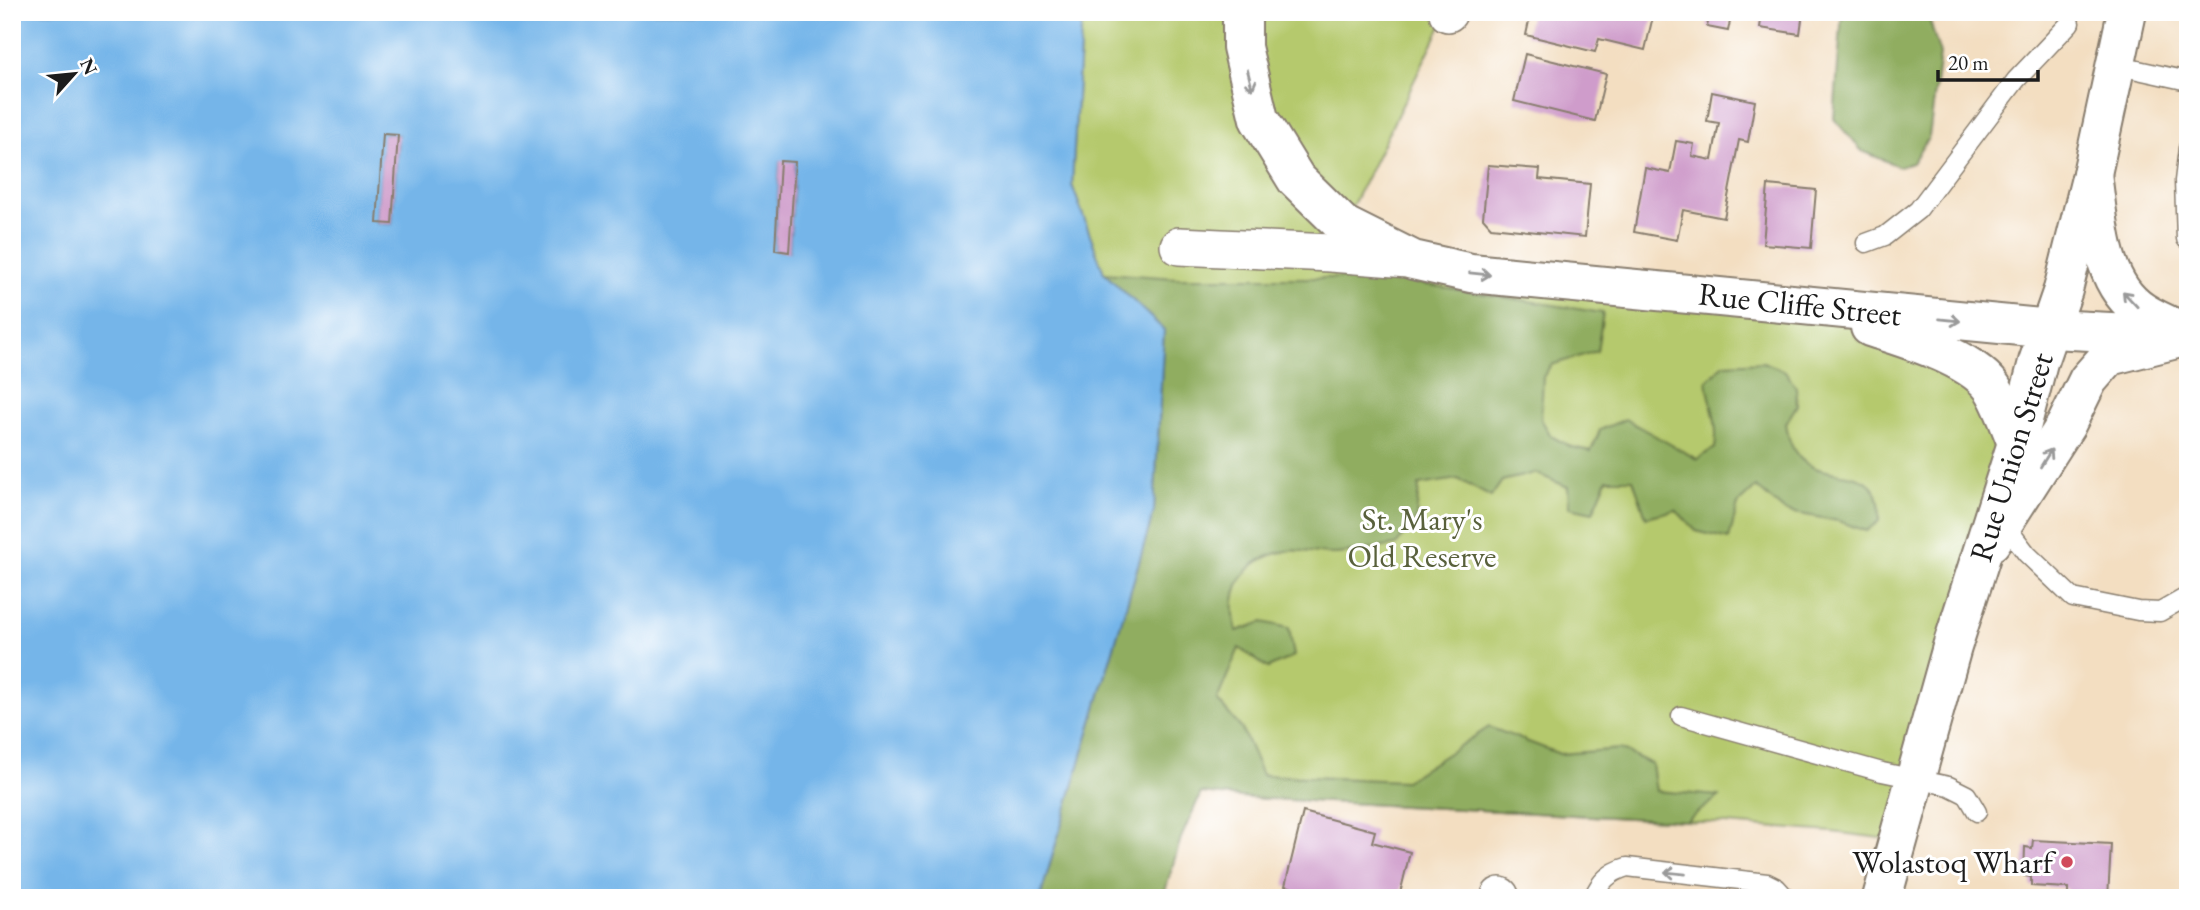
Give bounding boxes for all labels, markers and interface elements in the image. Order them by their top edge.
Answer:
north arrow [38,38,108,108]
scale bar [1938,38,2037,82]
text: 20 m [1948,49,1989,76]
text: N [74,54,104,80]
one-way arrow [1244,68,1257,90]
one-way arrow [1468,268,1491,281]
street label: Rue Cliffe Street [1697,272,1903,336]
one-way arrow [2122,290,2138,308]
one-way arrow [1938,314,1961,327]
street label: Rue Union Street [1959,347,2063,567]
one-way arrow [2039,448,2053,468]
park label: St. Mary's Old Reserve [1347,498,1497,577]
place label: Wolastoq Wharf [1852,841,2057,883]
marker: Wolastoq Wharf [2059,854,2075,870]
one-way arrow [1664,866,1687,879]

